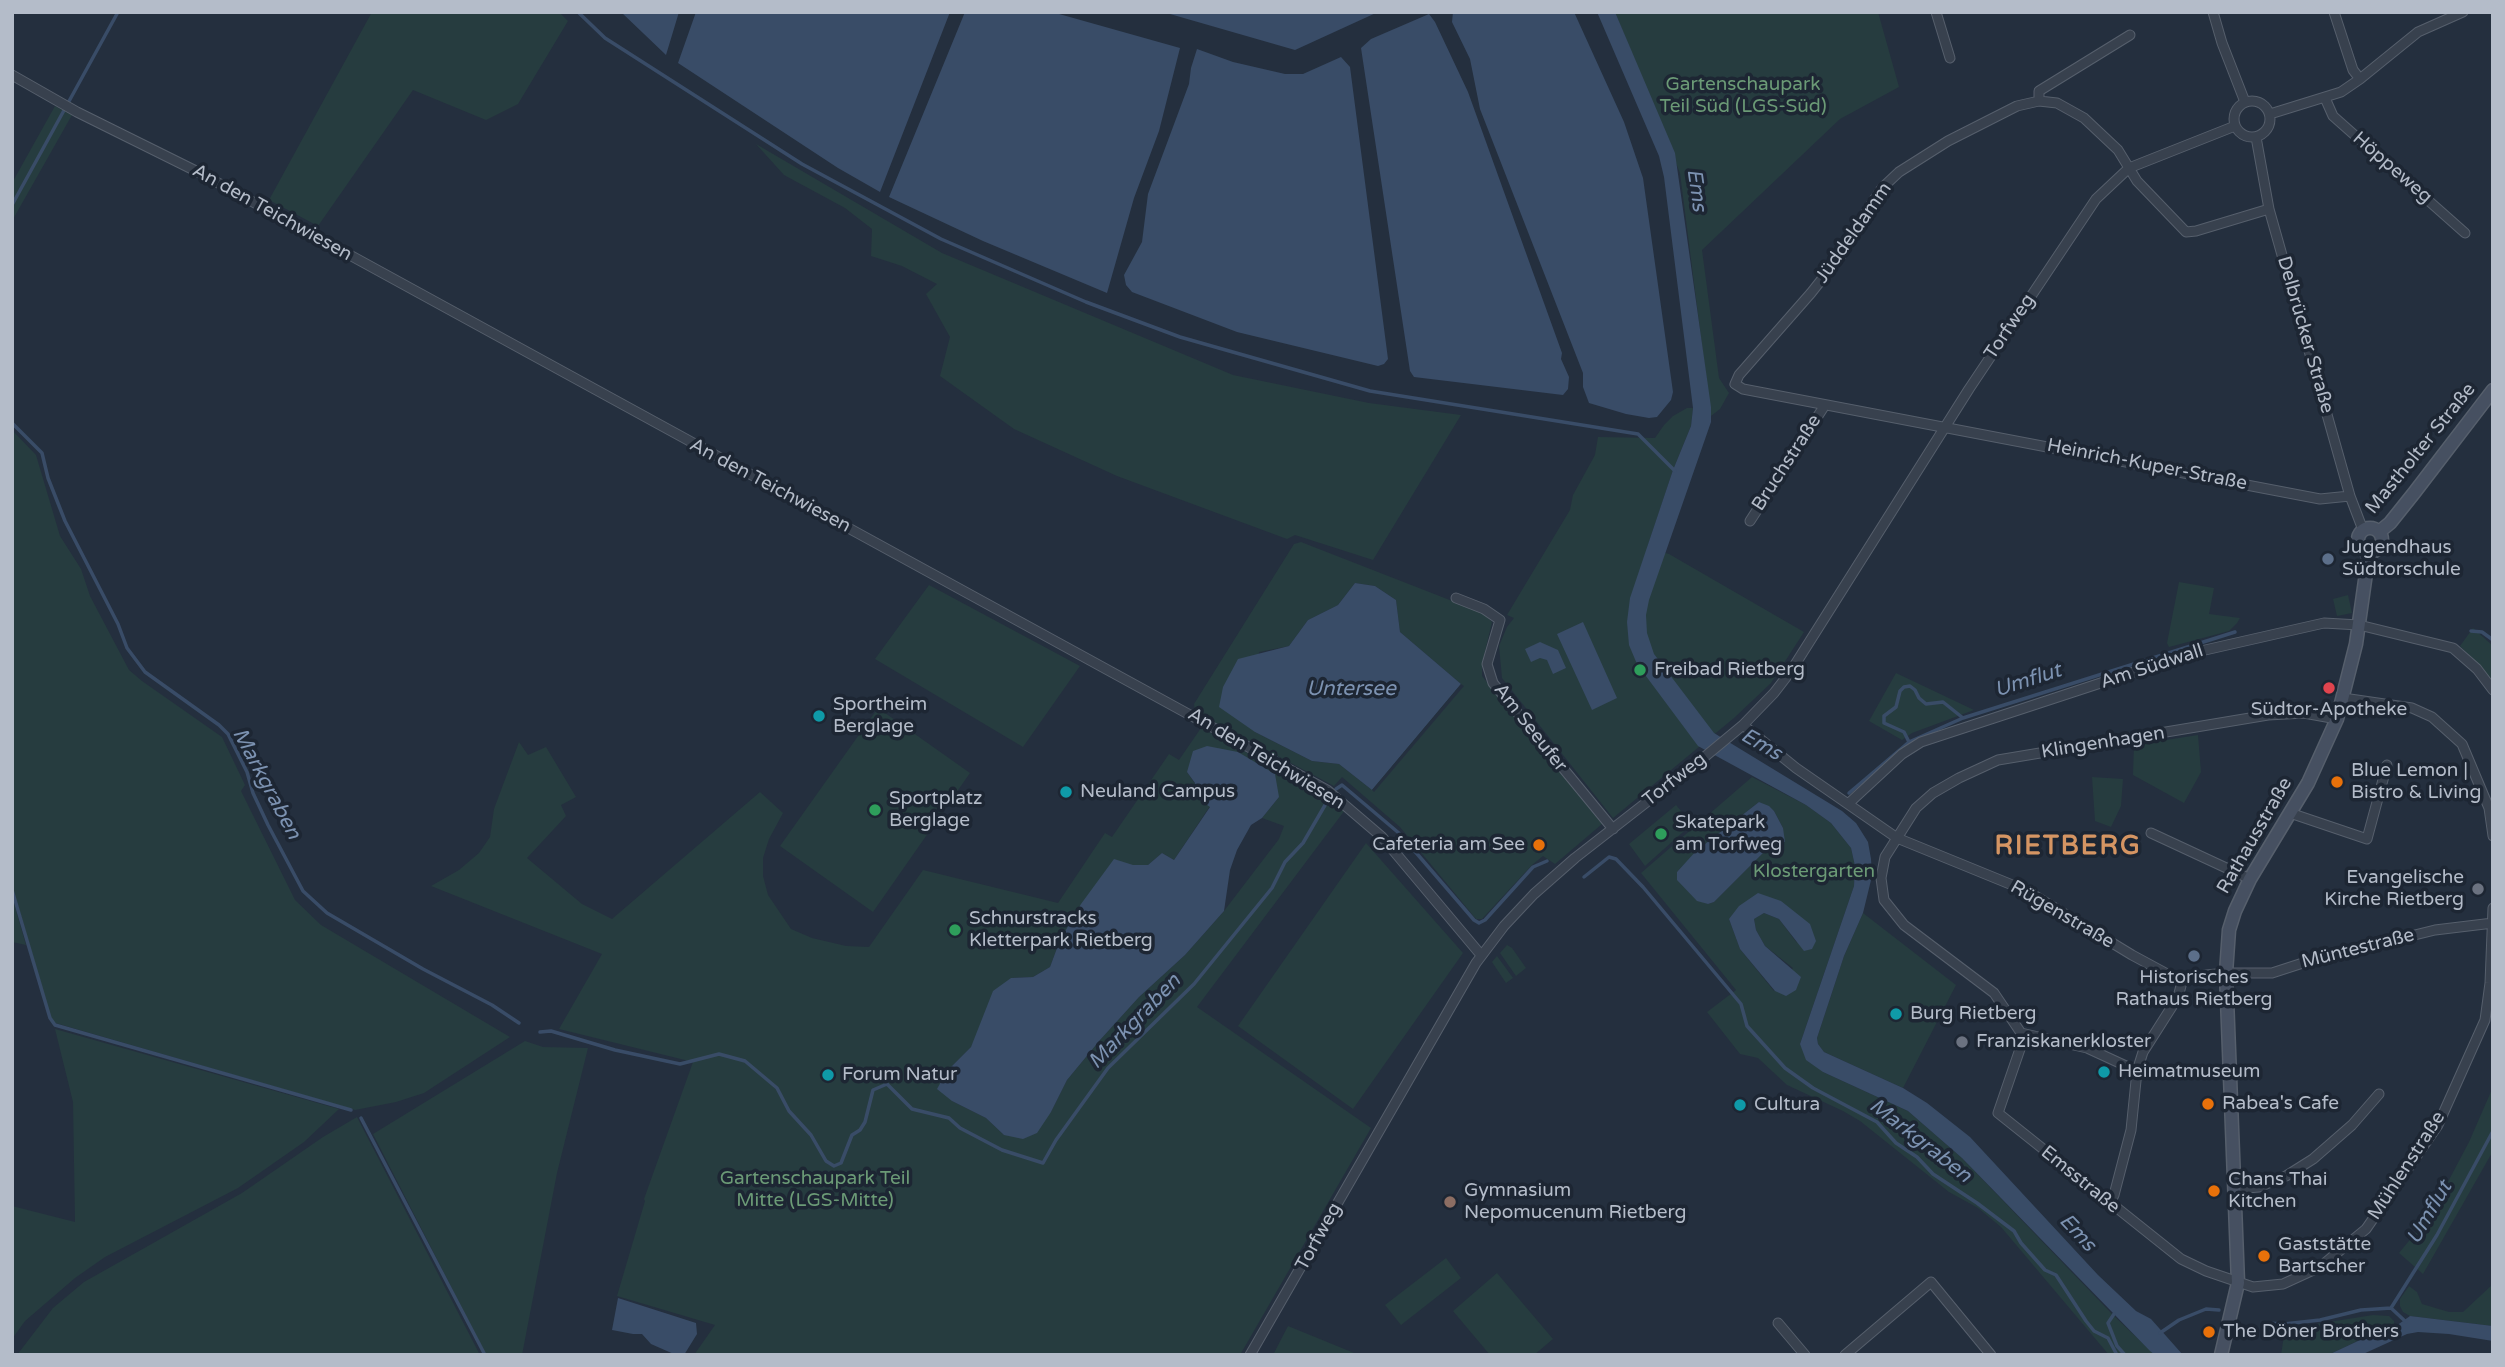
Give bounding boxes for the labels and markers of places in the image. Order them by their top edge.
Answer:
place label: Jugendhaus Südtorschule [2342,537,2461,581]
marker: Jugendhaus Südtorschule [2320,551,2336,567]
place label: Freibad Rietberg [1654,659,1805,681]
marker: Freibad Rietberg [1632,662,1648,678]
marker: Südtor-Apotheke [2321,680,2337,696]
place label: Sportheim Berglage [833,694,927,738]
place label: Südtor-Apotheke [2251,699,2407,721]
marker: Sportheim Berglage [811,708,827,724]
place label: Blue Lemon | Bistro & Living [2351,760,2481,804]
marker: Blue Lemon | Bistro & Living [2329,774,2345,790]
place label: Neuland Campus [1080,781,1235,803]
marker: Neuland Campus [1058,784,1074,800]
place label: Sportplatz Berglage [889,788,983,832]
marker: Sportplatz Berglage [867,802,883,818]
place label: Skatepark am Torfweg [1675,812,1782,856]
marker: Skatepark am Torfweg [1653,826,1669,842]
place label: Cafeteria am See [1372,834,1525,856]
marker: Cafeteria am See [1531,837,1547,853]
place label: Evangelische Kirche Rietberg [2324,867,2464,911]
marker: Evangelische Kirche Rietberg [2470,881,2486,897]
place label: Schnurstracks Kletterpark Rietberg [969,908,1153,952]
marker: Schnurstracks Kletterpark Rietberg [947,922,963,938]
marker: Historisches Rathaus Rietberg [2186,948,2202,964]
place label: Historisches Rathaus Rietberg [2115,967,2273,1011]
place label: Burg Rietberg [1910,1003,2037,1025]
marker: Burg Rietberg [1888,1006,1904,1022]
place label: Franziskanerkloster [1976,1031,2151,1053]
marker: Franziskanerkloster [1954,1034,1970,1050]
place label: Heimatmuseum [2118,1061,2261,1083]
place label: Forum Natur [842,1064,957,1086]
marker: Heimatmuseum [2096,1064,2112,1080]
marker: Forum Natur [820,1067,836,1083]
place label: Rabea's Cafe [2222,1093,2339,1115]
place label: Cultura [1754,1094,1820,1116]
marker: Rabea's Cafe [2200,1096,2216,1112]
marker: Cultura [1732,1097,1748,1113]
place label: Chans Thai Kitchen [2228,1169,2328,1213]
place label: Gymnasium Nepomucenum Rietberg [1464,1180,1686,1224]
marker: Chans Thai Kitchen [2206,1183,2222,1199]
marker: Gymnasium Nepomucenum Rietberg [1442,1194,1458,1210]
place label: Gaststätte Bartscher [2278,1234,2371,1278]
marker: Gaststätte Bartscher [2256,1248,2272,1264]
place label: The Döner Brothers [2223,1321,2399,1343]
marker: The Döner Brothers [2201,1324,2217,1340]

